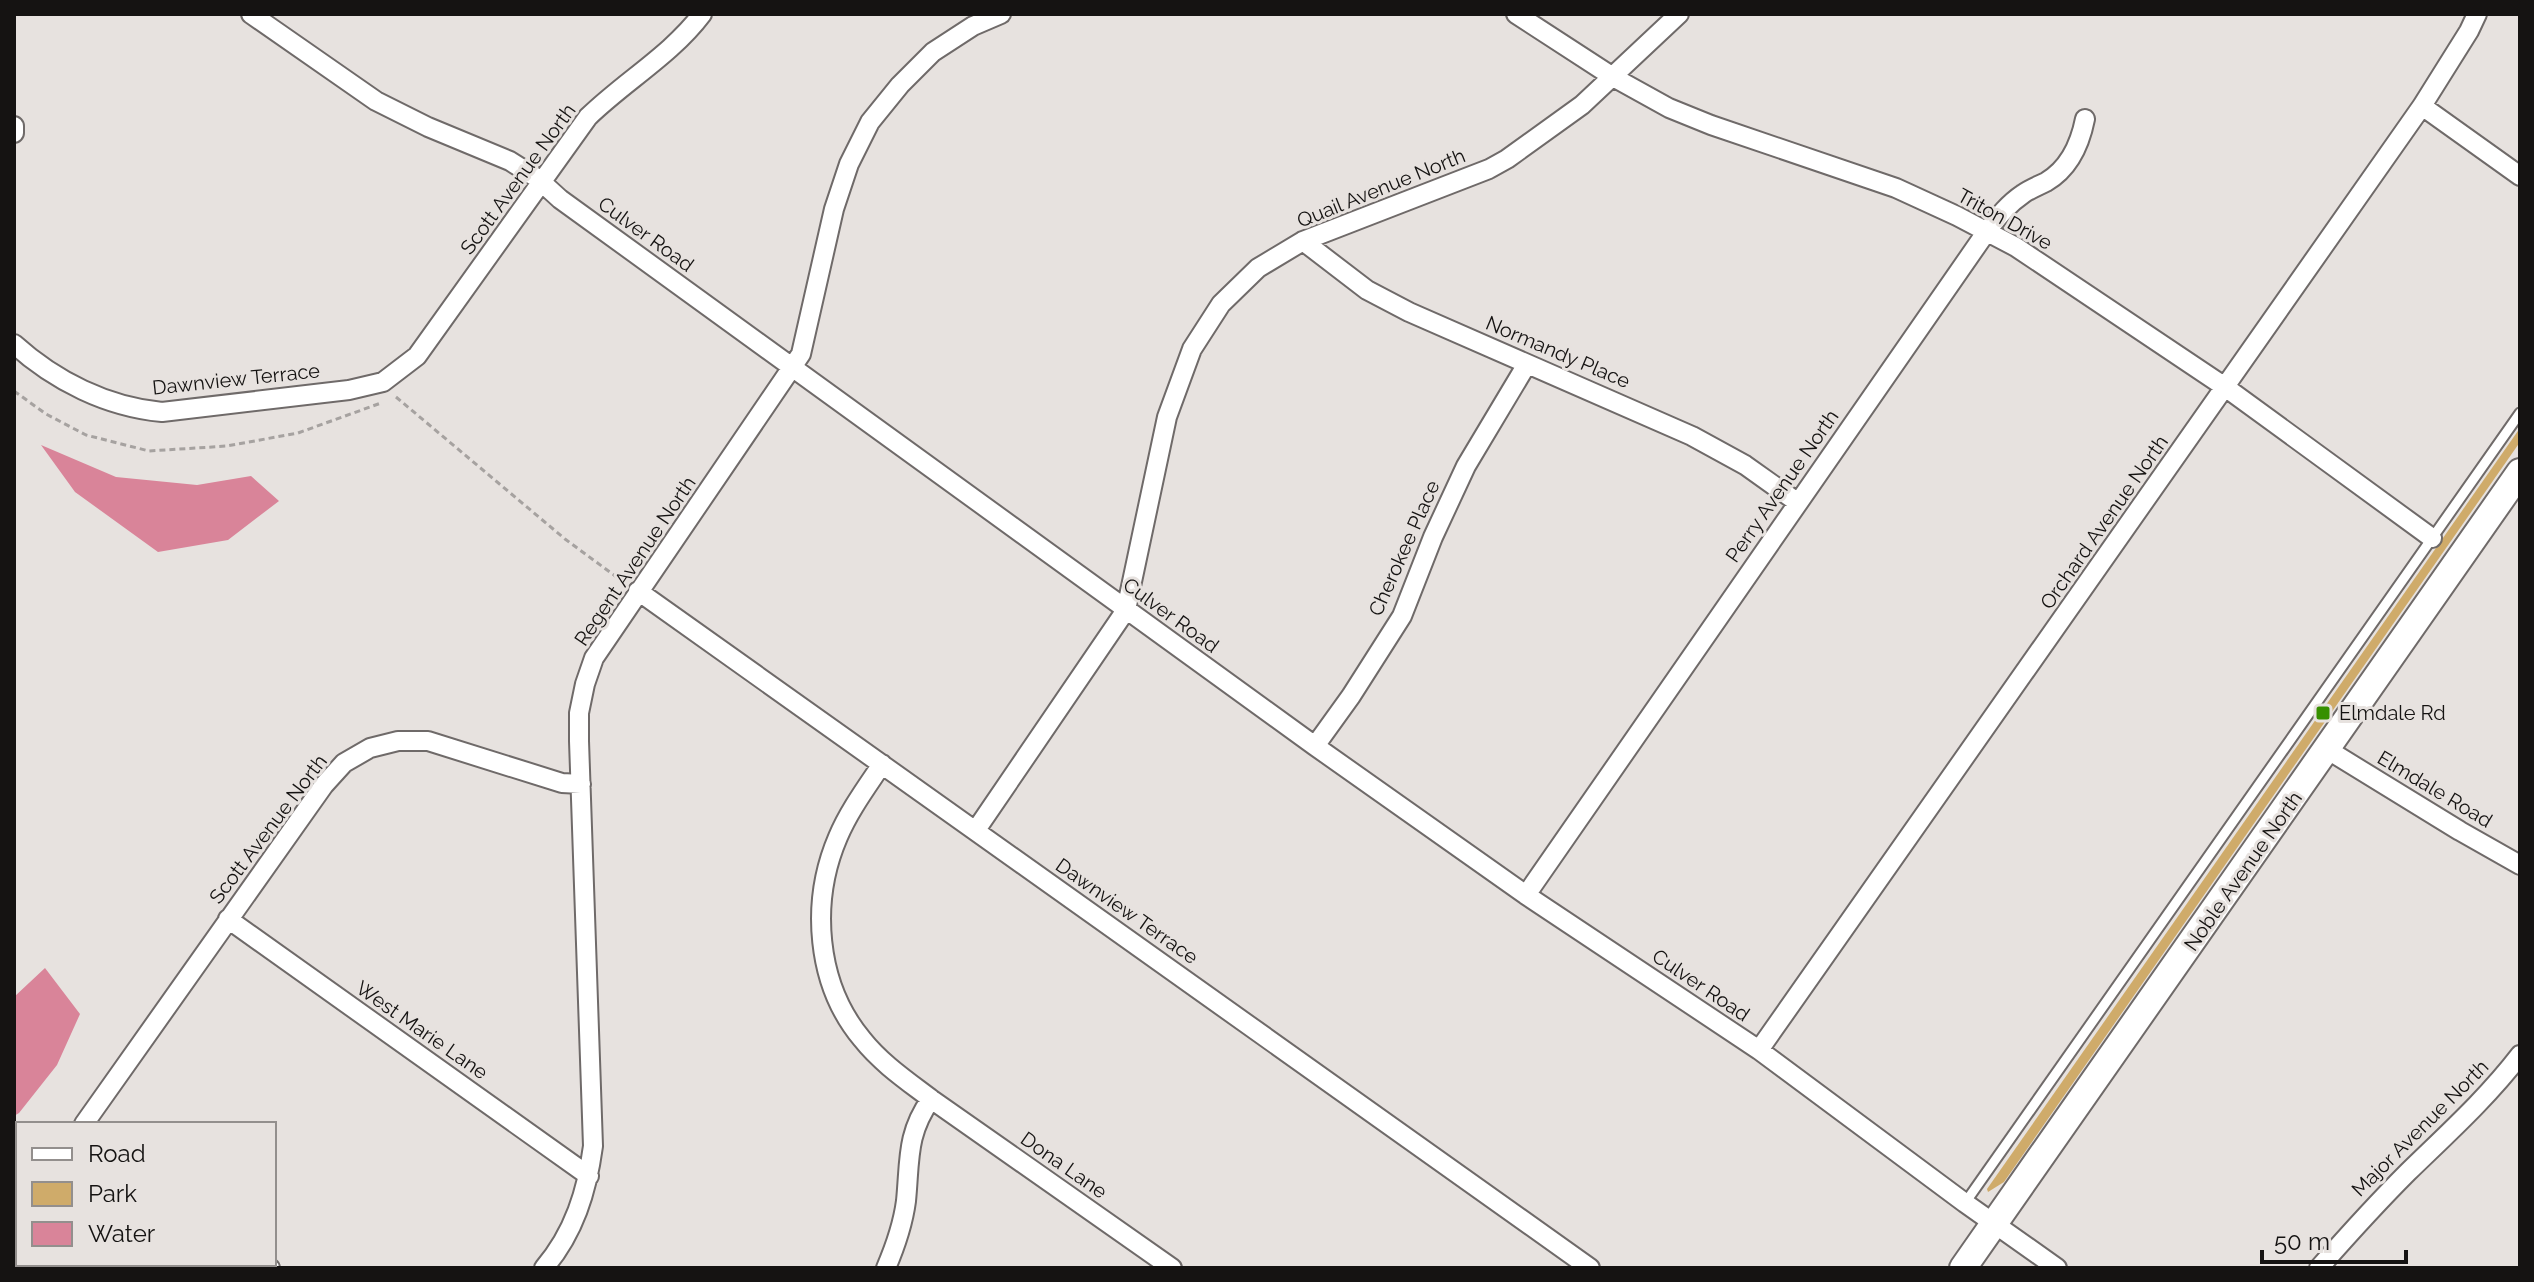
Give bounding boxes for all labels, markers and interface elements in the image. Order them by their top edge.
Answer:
street label: Scott Avenue North [455,99,581,259]
street label: Quail Avenue North [1293,143,1469,233]
street label: Triton Drive [1953,183,2057,255]
street label: Culver Road [593,191,699,277]
street label: Normandy Place [1482,311,1634,393]
street label: Dawnview Terrace [151,358,321,400]
street label: Perry Avenue North [1720,405,1844,567]
street label: Orchard Avenue North [2035,430,2173,614]
street label: Regent Avenue North [569,472,701,650]
street label: Cherokee Place [1363,476,1445,619]
street label: Culver Road [1118,572,1224,658]
place label: Elmdale Rd [2339,701,2446,725]
marker: Elmdale Rd [2314,704,2332,722]
street label: Elmdale Road [2373,745,2497,833]
street label: Scott Avenue North [204,750,332,908]
street label: Noble Avenue North [2179,787,2307,955]
street label: Dawnview Terrace [1051,853,1203,969]
street label: Culver Road [1648,944,1754,1026]
street label: West Marie Lane [352,976,493,1085]
street label: Major Avenue North [2347,1055,2493,1201]
legend [16,1122,276,1266]
street label: Dona Lane [1016,1127,1112,1204]
text: Road [88,1139,146,1168]
text: Park [88,1179,137,1208]
scale bar [2262,1214,2406,1264]
text: Water [88,1219,156,1248]
text: 50 m [2274,1227,2330,1256]

